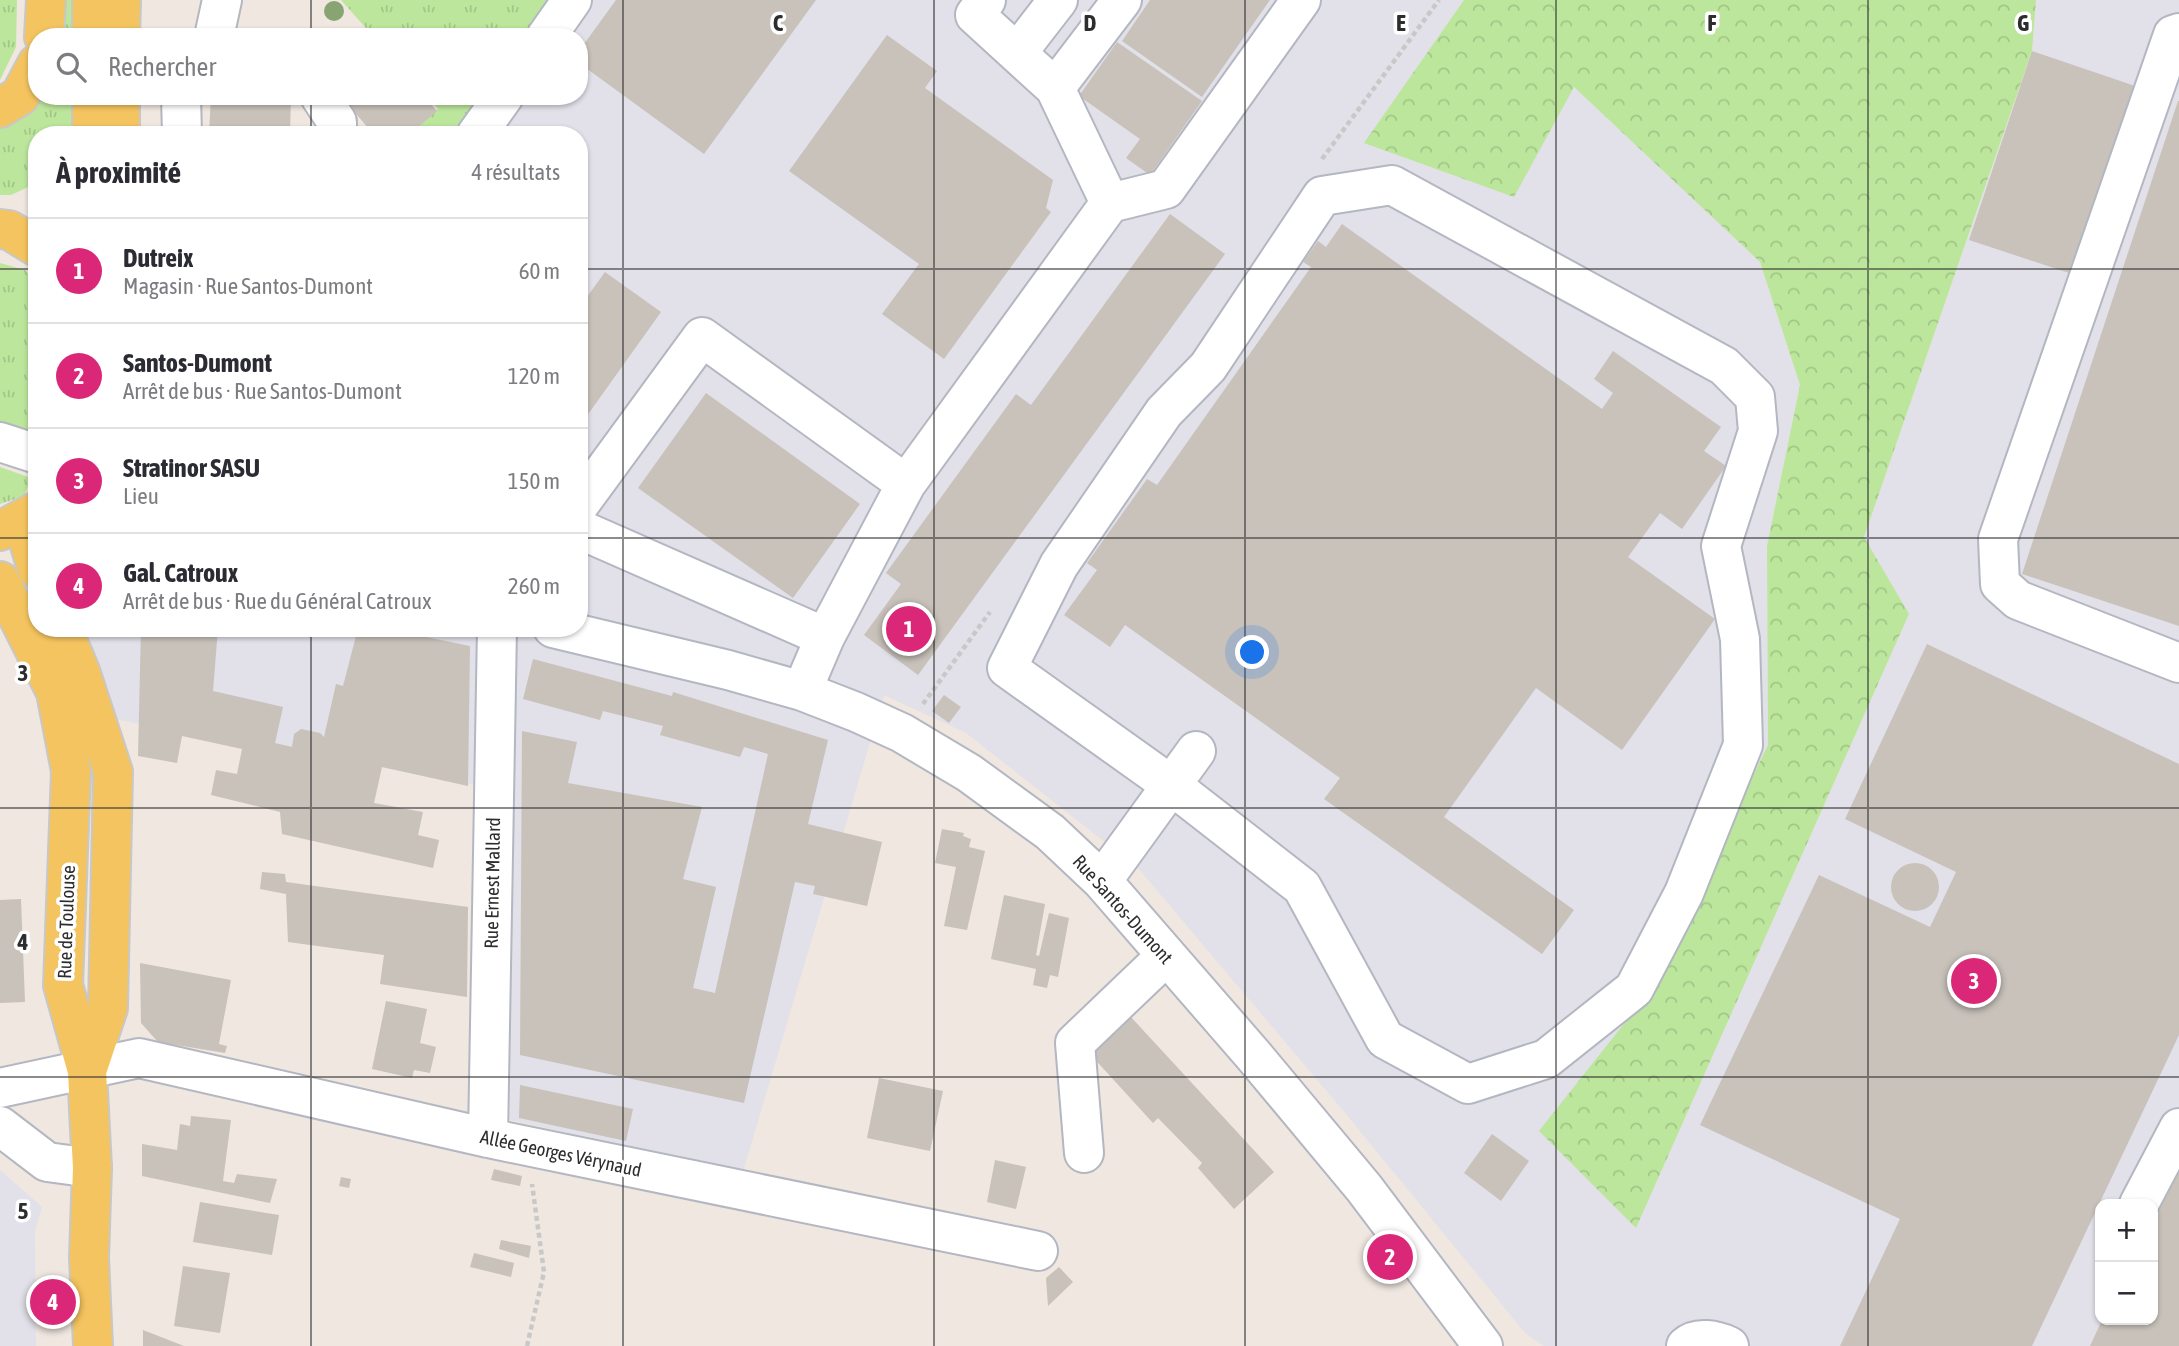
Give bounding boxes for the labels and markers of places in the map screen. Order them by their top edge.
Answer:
pin: 1 [886,603,932,655]
pin: 3 [1951,955,1997,1007]
pin: 2 [1367,1231,1413,1283]
pin: 4 [30,1276,76,1328]

